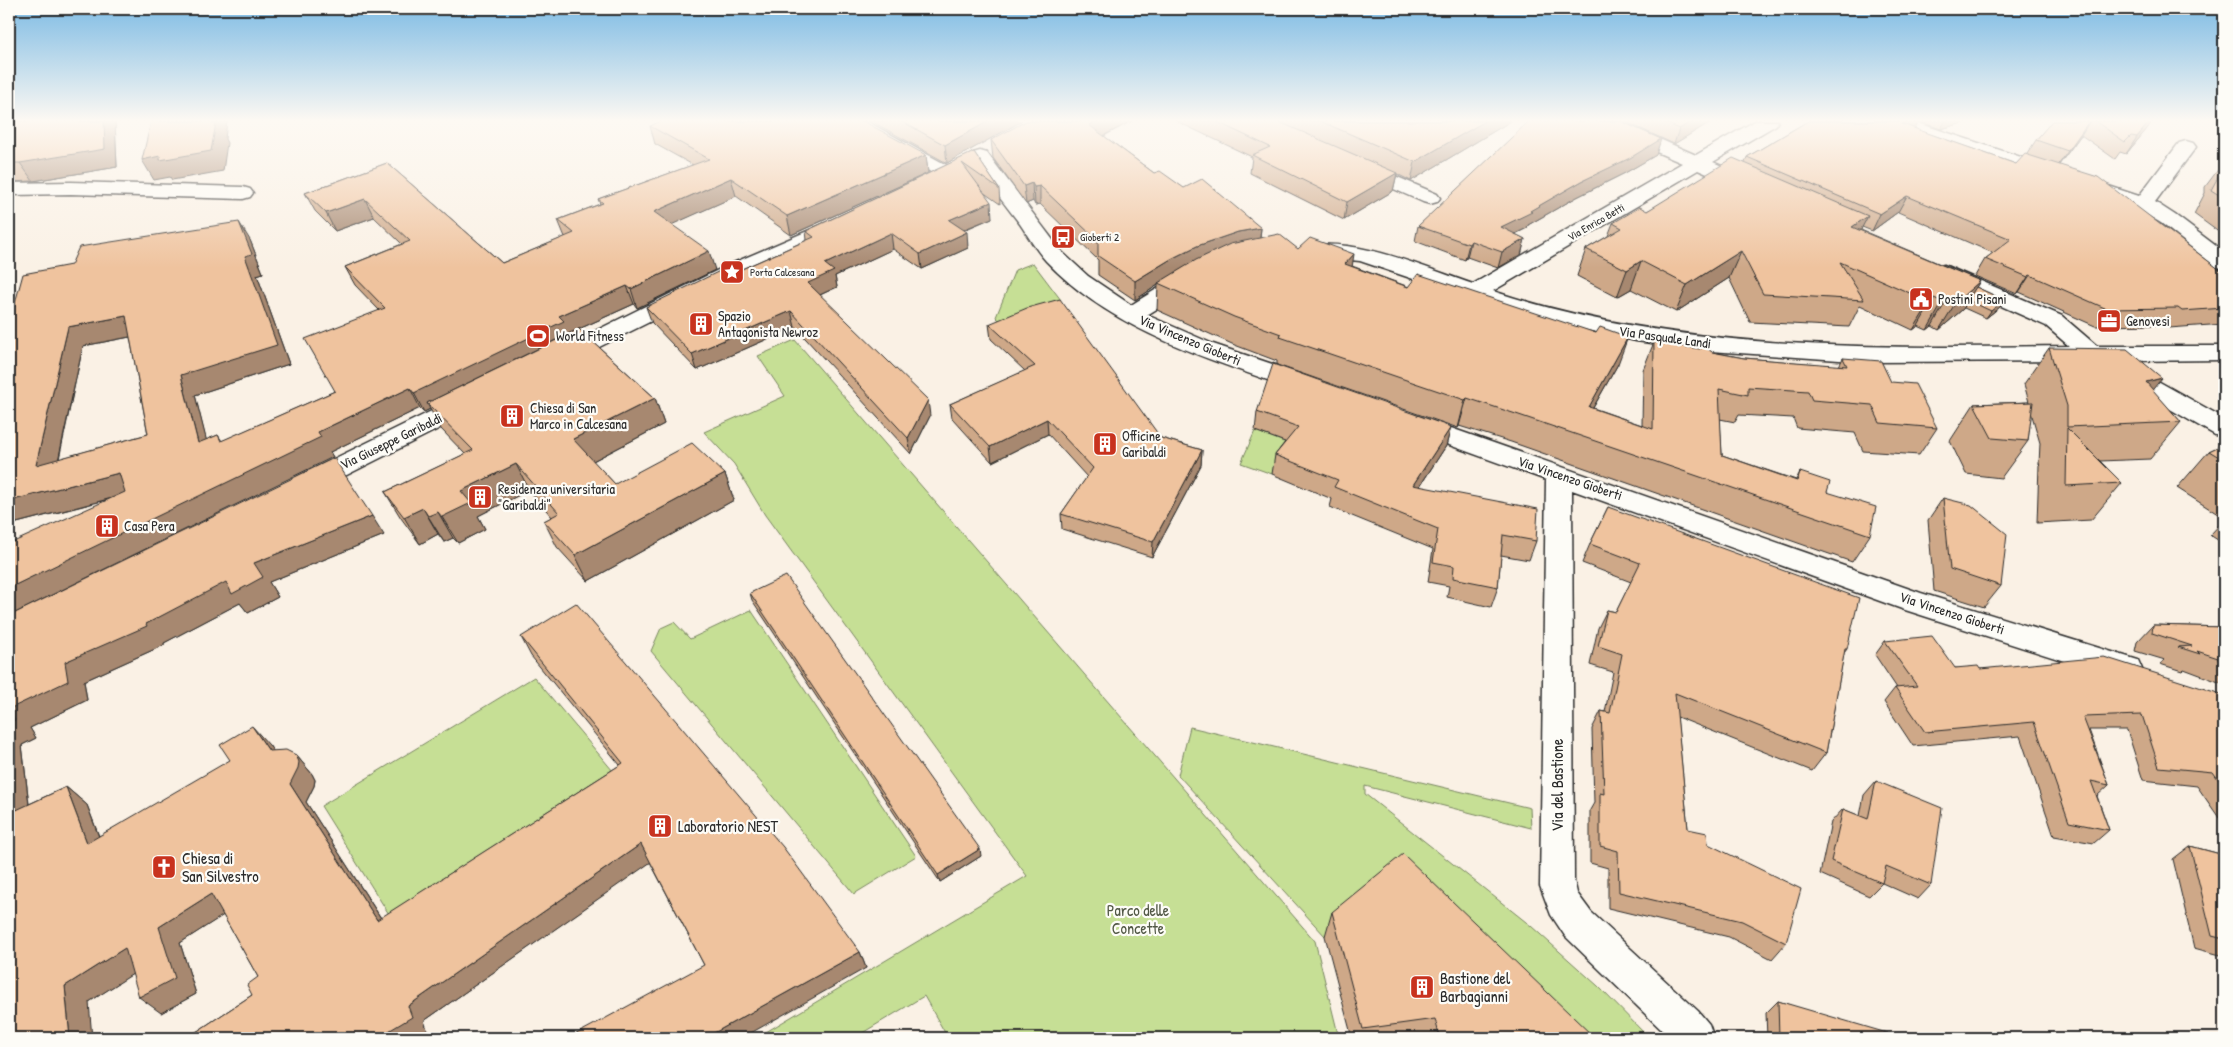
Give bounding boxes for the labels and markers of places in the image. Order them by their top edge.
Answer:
bus stop icon: Gioberti 2 [1050,224,1076,250]
place label: Gioberti 2 [1080,230,1119,244]
place icon: Porta Calcesana [719,259,745,285]
place label: Porta Calcesana [750,265,815,279]
public building icon: Postini Pisani [1908,286,1934,312]
place label: Postini Pisani [1938,289,2007,308]
place label: Spazio Antagonista Newroz [718,306,818,342]
office icon: Genovesi [2096,308,2122,334]
building icon: Spazio Antagonista Newroz [688,311,714,337]
place label: Genovesi [2126,311,2170,330]
sports icon: World Fitness [525,323,551,349]
place label: World Fitness [556,326,624,345]
place label: Chiesa di San Marco in Calcesana [530,398,627,433]
building icon: Chiesa di San Marco in Calcesana [499,403,525,429]
place label: Officine Garibaldi [1122,426,1166,461]
building icon: Officine Garibaldi [1092,431,1118,457]
place label: Residenza universitaria "Garibaldi" [498,479,615,514]
building icon: Residenza universitaria "Garibaldi" [467,484,493,510]
building icon: Casa Pera [94,513,120,539]
place label: Casa Pera [124,516,175,535]
building icon: Laboratorio NEST [647,813,673,839]
place label: Laboratorio NEST [678,815,778,837]
place label: Chiesa di San Silvestro [182,847,259,887]
church icon: Chiesa di San Silvestro [151,854,177,880]
place label: Bastione del Barbagianni [1440,967,1511,1007]
building icon: Bastione del Barbagianni [1409,974,1435,1000]

